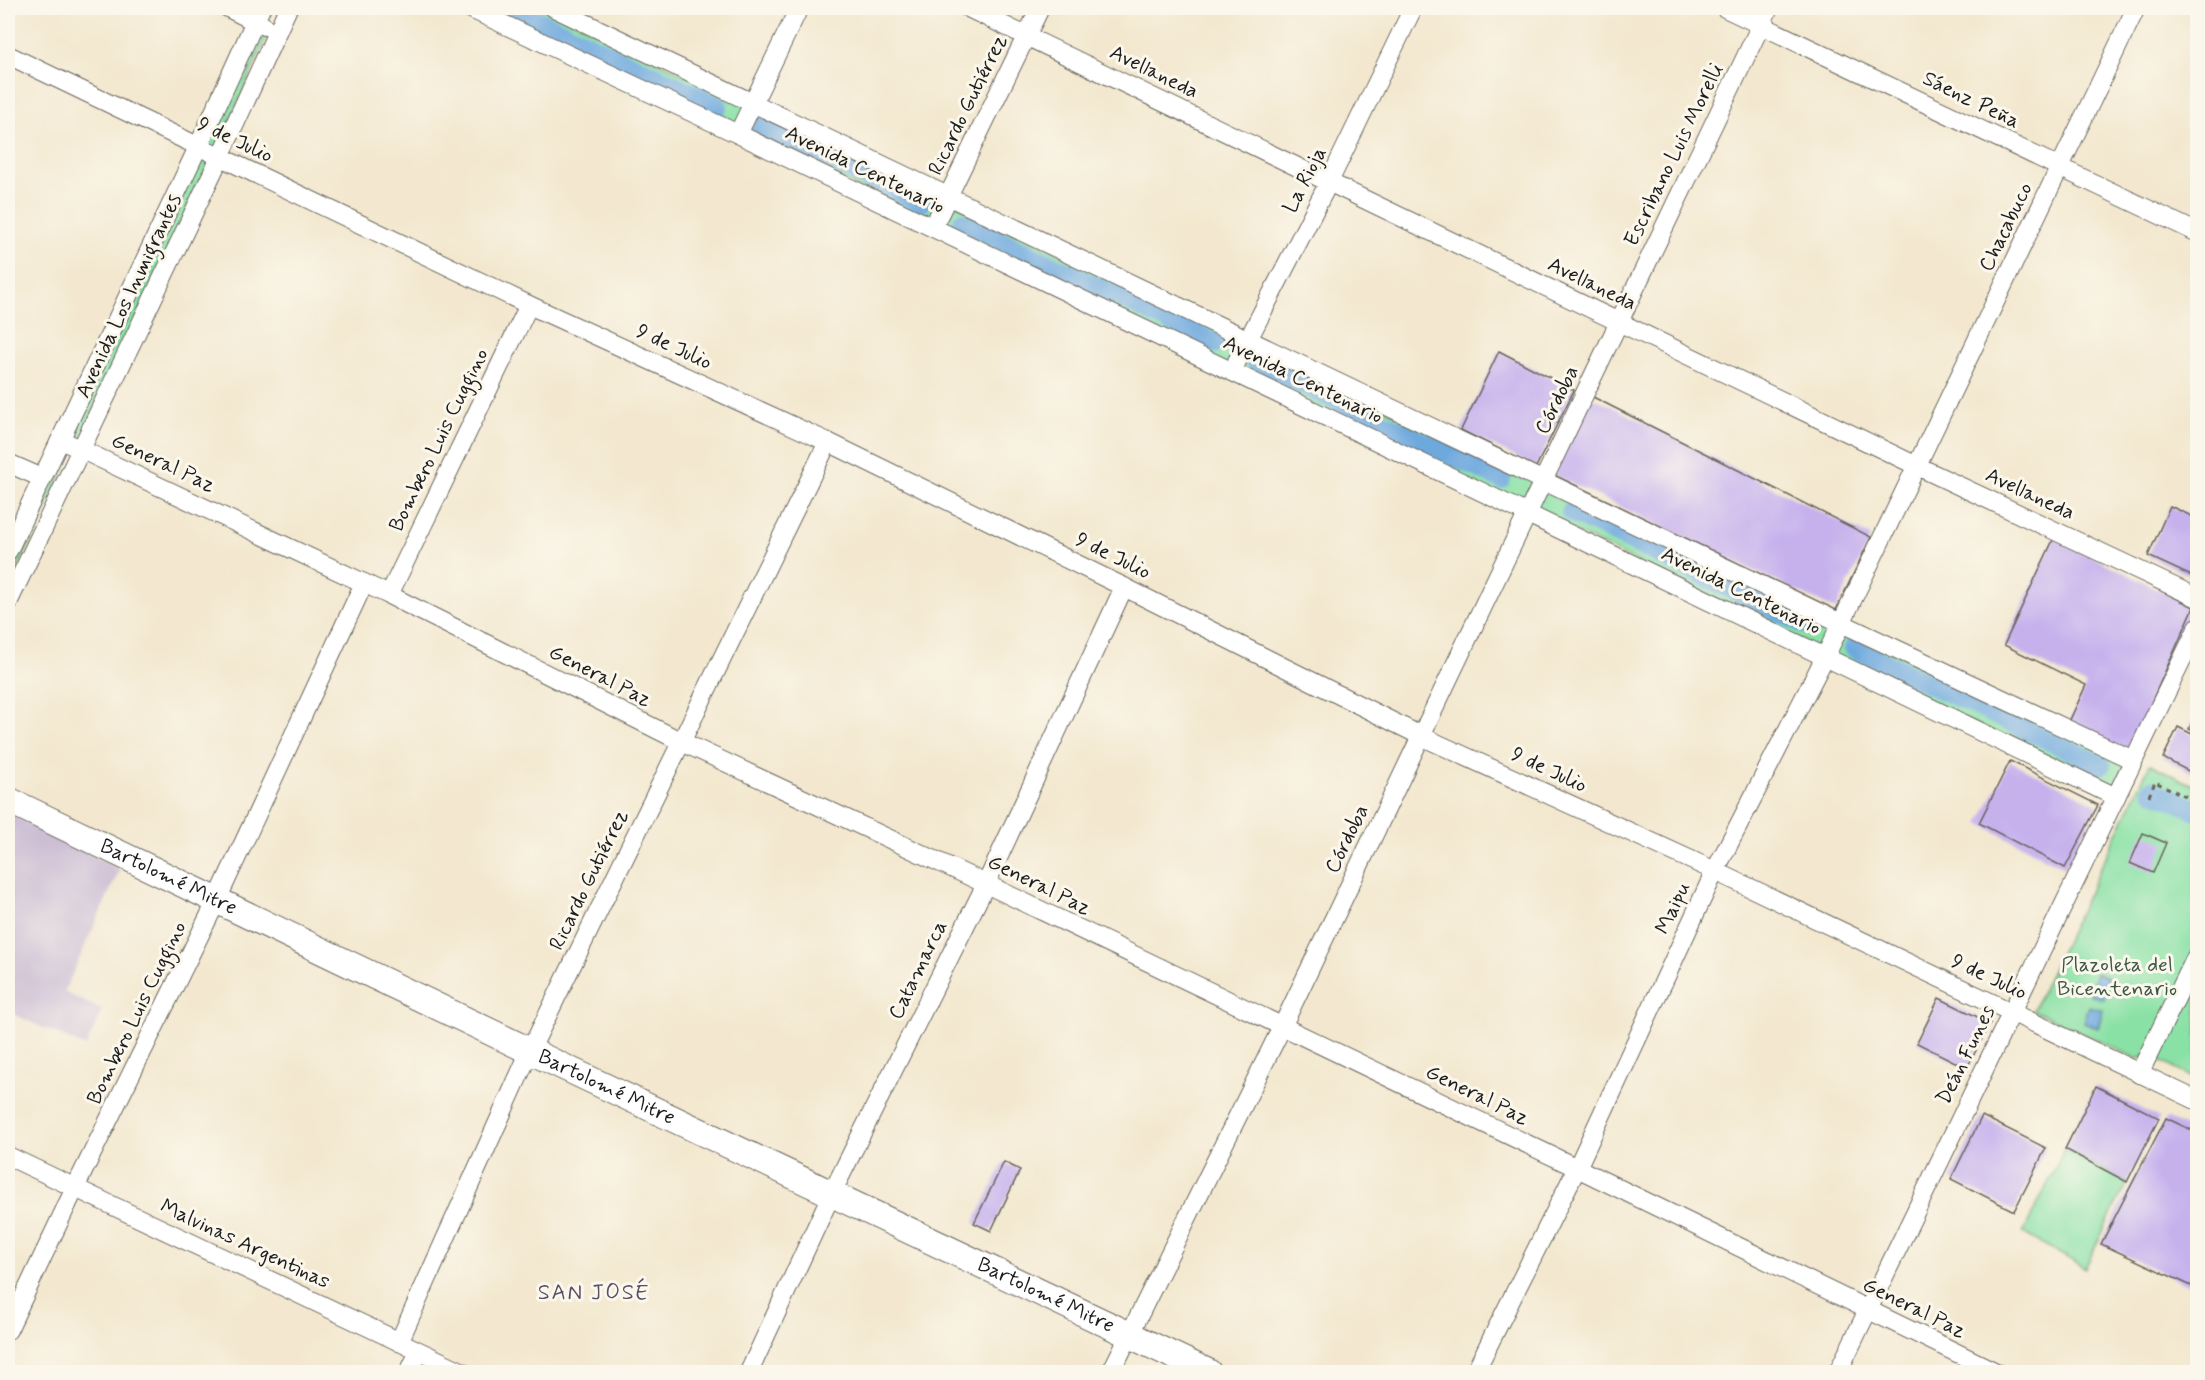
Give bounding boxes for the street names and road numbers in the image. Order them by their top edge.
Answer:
street label: Ricardo Gutiérrez [922,30,1014,180]
street label: Avellaneda [1105,38,1203,106]
street label: Escribano Luis Morelli [1618,59,1730,251]
street label: Sáenz Peña [1918,65,2024,135]
street label: 9 de Julio [193,110,277,170]
street label: Avenida Centenario [780,119,950,221]
street label: La Rioja [1276,142,1334,218]
street label: Chacabuco [1972,178,2040,276]
street label: Avenida Los Inmigrantes [69,189,190,403]
street label: Avellaneda [1543,250,1641,318]
street label: 9 de Julio [632,317,716,377]
street label: Avenida Centenario [1218,329,1388,431]
street label: Bombero Luis Cuggino [382,344,497,537]
street label: Córdoba [1528,361,1586,439]
street label: General Paz [106,427,220,499]
street label: Avellaneda [1981,461,2079,527]
street label: 9 de Julio [1071,526,1155,586]
street label: Avenida Centenario [1656,540,1826,642]
street label: General Paz [544,638,656,714]
street label: 9 de Julio [1507,740,1591,800]
street label: Córdoba [1318,800,1376,878]
street label: Ricardo Gutiérrez [543,805,635,955]
street label: Bartolomé Mitre [95,832,242,922]
street label: General Paz [983,848,1096,922]
street label: Maipu [1649,877,1697,939]
street label: Catamarca [882,916,954,1024]
street label: Bombero Luis Cuggino [80,917,195,1110]
street label: 9 de Julio [1947,947,2031,1007]
street label: Deán Funes [1930,1001,2002,1109]
street label: Bartolomé Mitre [533,1043,680,1132]
street label: General Paz [1421,1058,1534,1132]
street label: Malvinas Argentinas [156,1192,334,1296]
street label: Bartolomé Mitre [973,1251,1119,1340]
street label: General Paz [1858,1271,1971,1345]

